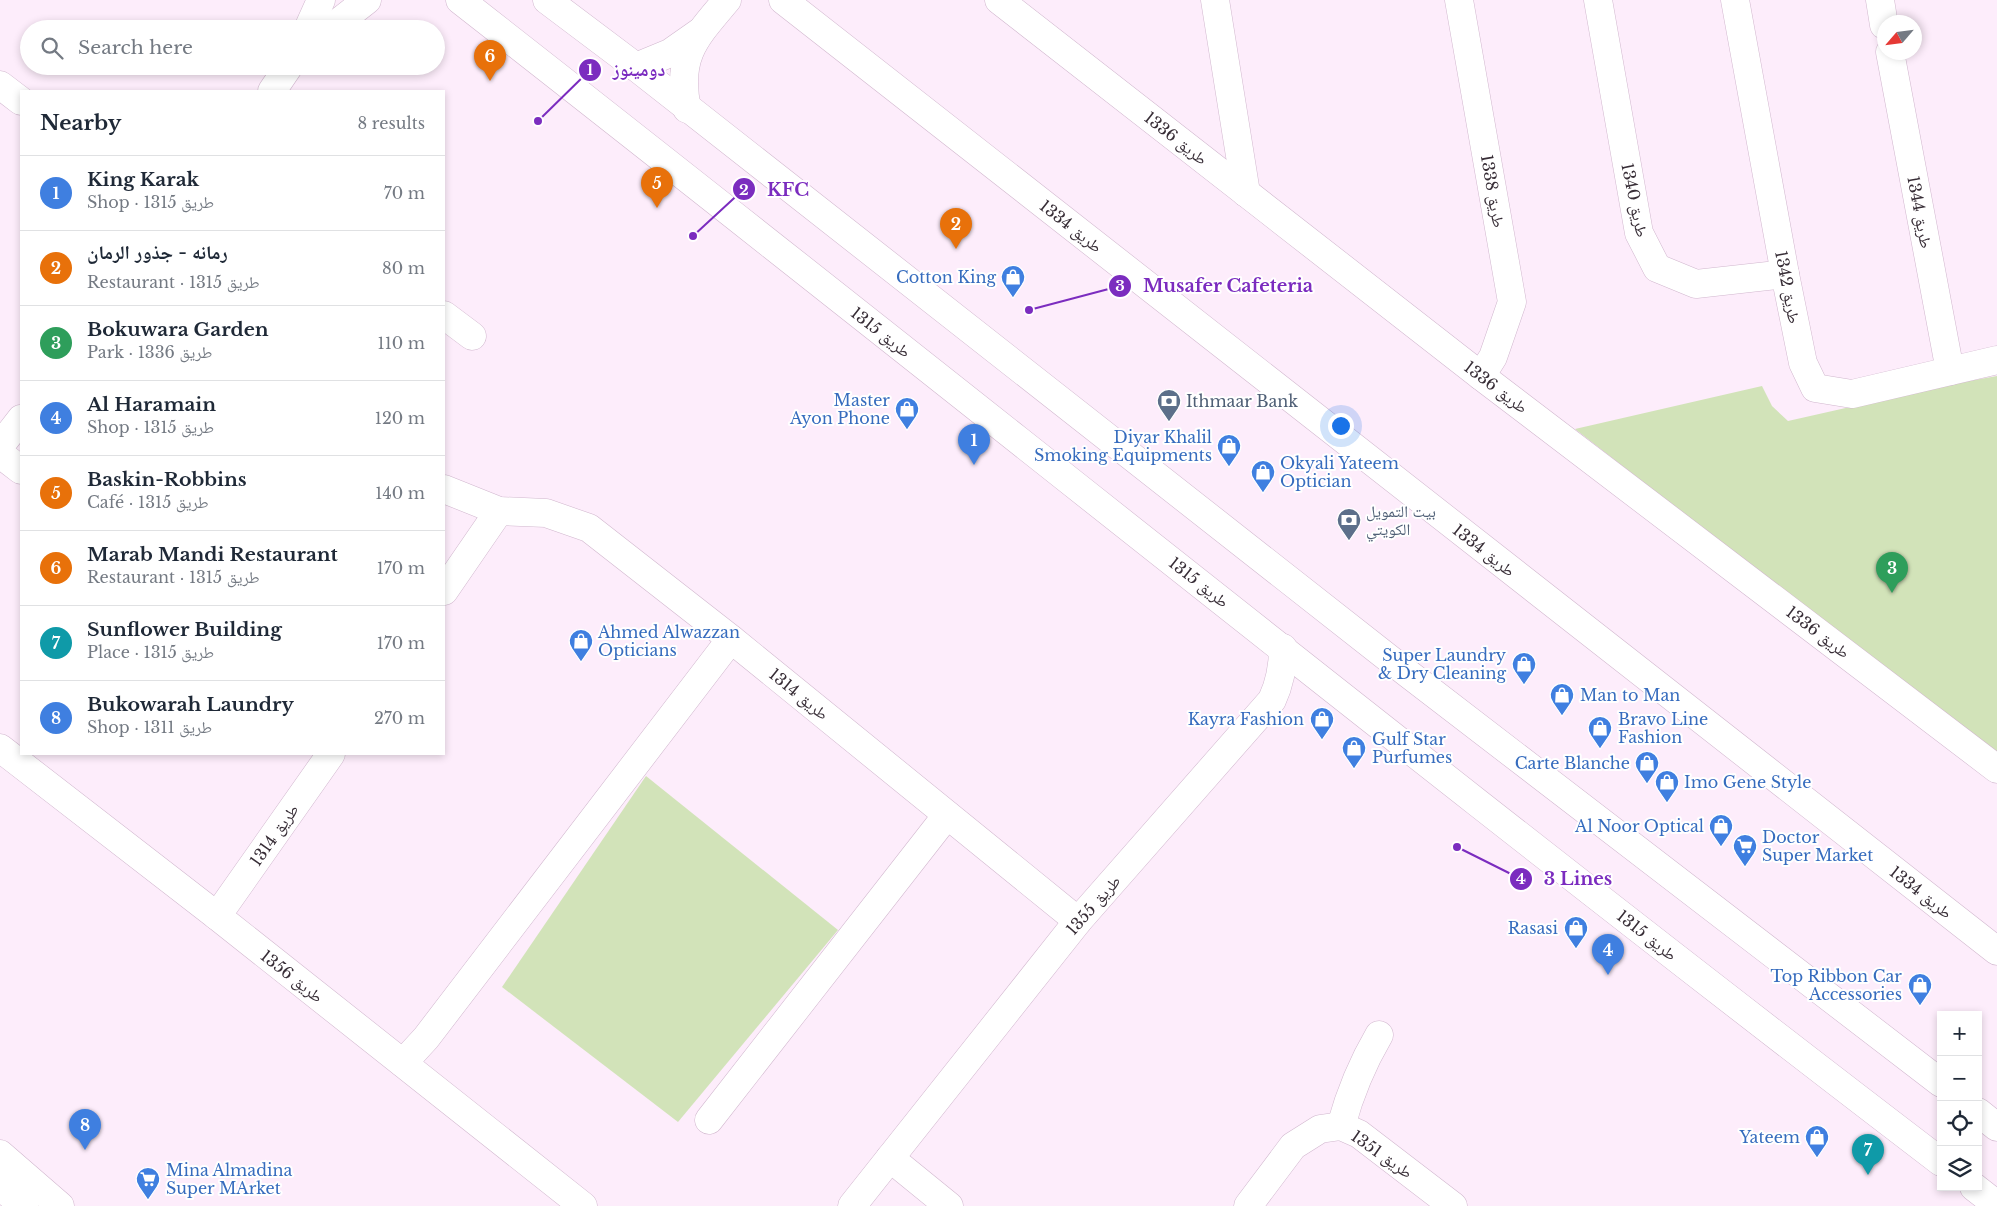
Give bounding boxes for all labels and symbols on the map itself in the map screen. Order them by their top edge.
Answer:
north arrow [1877,15,1922,60]
pin: 6 [474,40,506,81]
callout: دومينوز [578,53,676,86]
text: دومينوز [612,59,665,81]
text: 1 [587,60,594,79]
street label: طريق 1336 [1140,107,1212,170]
street label: طريق 1338 [1476,153,1509,229]
street label: طريق 1340 [1616,161,1653,239]
pin: 5 [641,167,673,208]
callout: KFC [732,173,819,206]
street label: طريق 1344 [1902,174,1937,250]
text: KFC [767,179,809,201]
text: 2 [739,180,749,199]
street label: طريق 1334 [1035,195,1106,257]
pin: 2 [940,208,972,249]
street label: طريق 1342 [1770,249,1805,325]
shop icon: Cotton King [1000,264,1026,298]
place label: Cotton King [896,267,996,287]
callout: Musafer Cafeteria [1107,269,1323,302]
text: Musafer Cafeteria [1143,275,1314,297]
text: 3 [1115,276,1125,295]
street label: طريق 1315 [846,302,915,362]
street label: طريق 1336 [1460,357,1532,418]
bank icon: Ithmaar Bank [1156,388,1182,422]
place label: Master Ayon Phone [789,390,890,428]
place label: Ithmaar Bank [1186,391,1298,411]
shop icon: Master Ayon Phone [894,396,920,430]
your location [1328,413,1354,439]
pin: 1 [958,424,990,465]
place label: Diyar Khalil Smoking Equipments [1034,427,1212,465]
shop icon: Diyar Khalil Smoking Equipments [1216,433,1242,467]
place label: Okyali Yateem Optician [1280,453,1399,491]
shop icon: Okyali Yateem Optician [1250,459,1276,493]
place label: بيت التمويل الكويتي [1366,501,1436,542]
bank icon: بيت التمويل الكويتي [1336,507,1362,541]
street label: طريق 1334 [1448,519,1519,581]
street label: طريق 1315 [1164,552,1233,612]
pin: 3 [1876,552,1908,593]
street label: طريق 1336 [1782,602,1854,663]
place label: Ahmed Alwazzan Opticians [597,622,740,660]
shop icon: Ahmed Alwazzan Opticians [568,628,594,662]
place label: Super Laundry & Dry Cleaning [1378,645,1507,683]
shop icon: Super Laundry & Dry Cleaning [1511,651,1537,685]
street label: طريق 1314 [765,664,833,725]
shop icon: Man to Man [1549,682,1575,716]
place label: Man to Man [1580,685,1680,705]
shop icon: Kayra Fashion [1309,706,1335,740]
place label: Kayra Fashion [1188,709,1304,729]
place label: Bravo Line Fashion [1618,709,1708,747]
shop icon: Bravo Line Fashion [1587,715,1613,749]
place label: Gulf Star Purfumes [1372,729,1452,767]
shop icon: Gulf Star Purfumes [1341,735,1367,769]
shop icon: Carte Blanche [1634,750,1660,784]
place label: Carte Blanche [1515,753,1630,773]
shop icon: Imo Gene Style [1654,769,1680,803]
place label: Imo Gene Style [1684,772,1811,792]
street label: طريق 1314 [245,800,303,870]
shop icon: Al Noor Optical [1708,813,1734,847]
place label: Al Noor Optical [1574,816,1704,836]
place label: Doctor Super Market [1762,827,1873,865]
supermarket icon: Doctor Super Market [1732,833,1758,867]
street label: طريق 1334 [1885,861,1956,923]
callout: 3 Lines [1509,862,1622,895]
text: 3 Lines [1544,868,1612,890]
text: 4 [1516,869,1526,888]
street label: طريق 1355 [1062,871,1125,940]
street label: طريق 1315 [1612,905,1681,965]
shop icon: Rasasi [1563,915,1589,949]
place label: Rasasi [1508,918,1559,938]
pin: 4 [1592,934,1624,975]
street label: طريق 1356 [256,945,327,1007]
place label: Top Ribbon Car Accessories [1771,966,1902,1004]
shop icon: Top Ribbon Car Accessories [1907,972,1933,1006]
pin: 8 [69,1109,101,1150]
shop icon: Yateem [1804,1124,1830,1158]
street label: طريق 1351 [1347,1126,1417,1183]
place label: Yateem [1738,1127,1800,1147]
pin: 7 [1852,1134,1884,1175]
place label: Mina Almadina Super MArket [166,1160,292,1198]
supermarket icon: Mina Almadina Super MArket [135,1166,161,1200]

